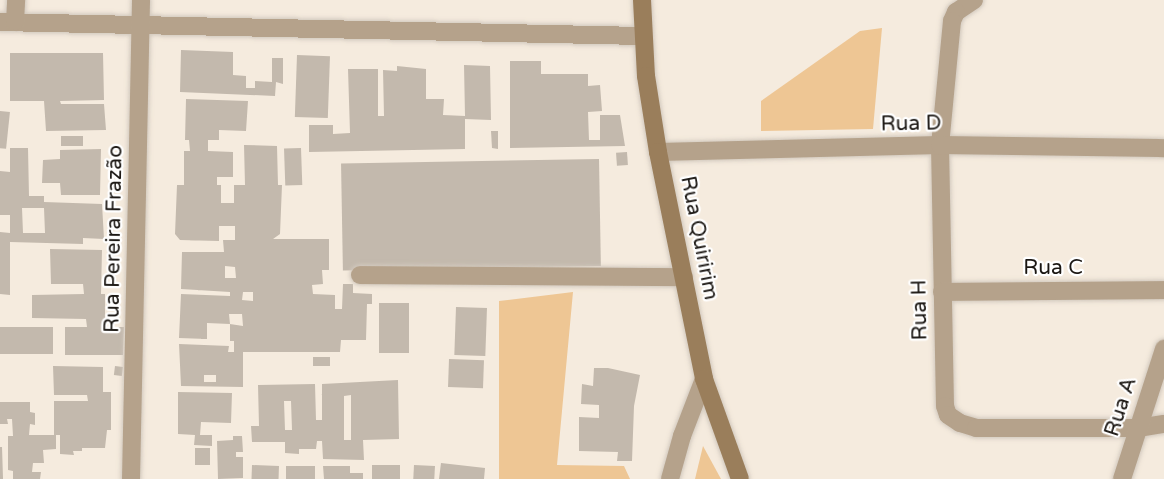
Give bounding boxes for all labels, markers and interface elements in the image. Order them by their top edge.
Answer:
street label: Rua D [880,111,942,137]
street label: Rua Pereira Frazão [100,145,128,333]
street label: Rua Quiririm [675,174,723,302]
street label: Rua C [1023,255,1083,281]
street label: Rua H [907,279,933,341]
street label: Rua A [1100,374,1142,440]

